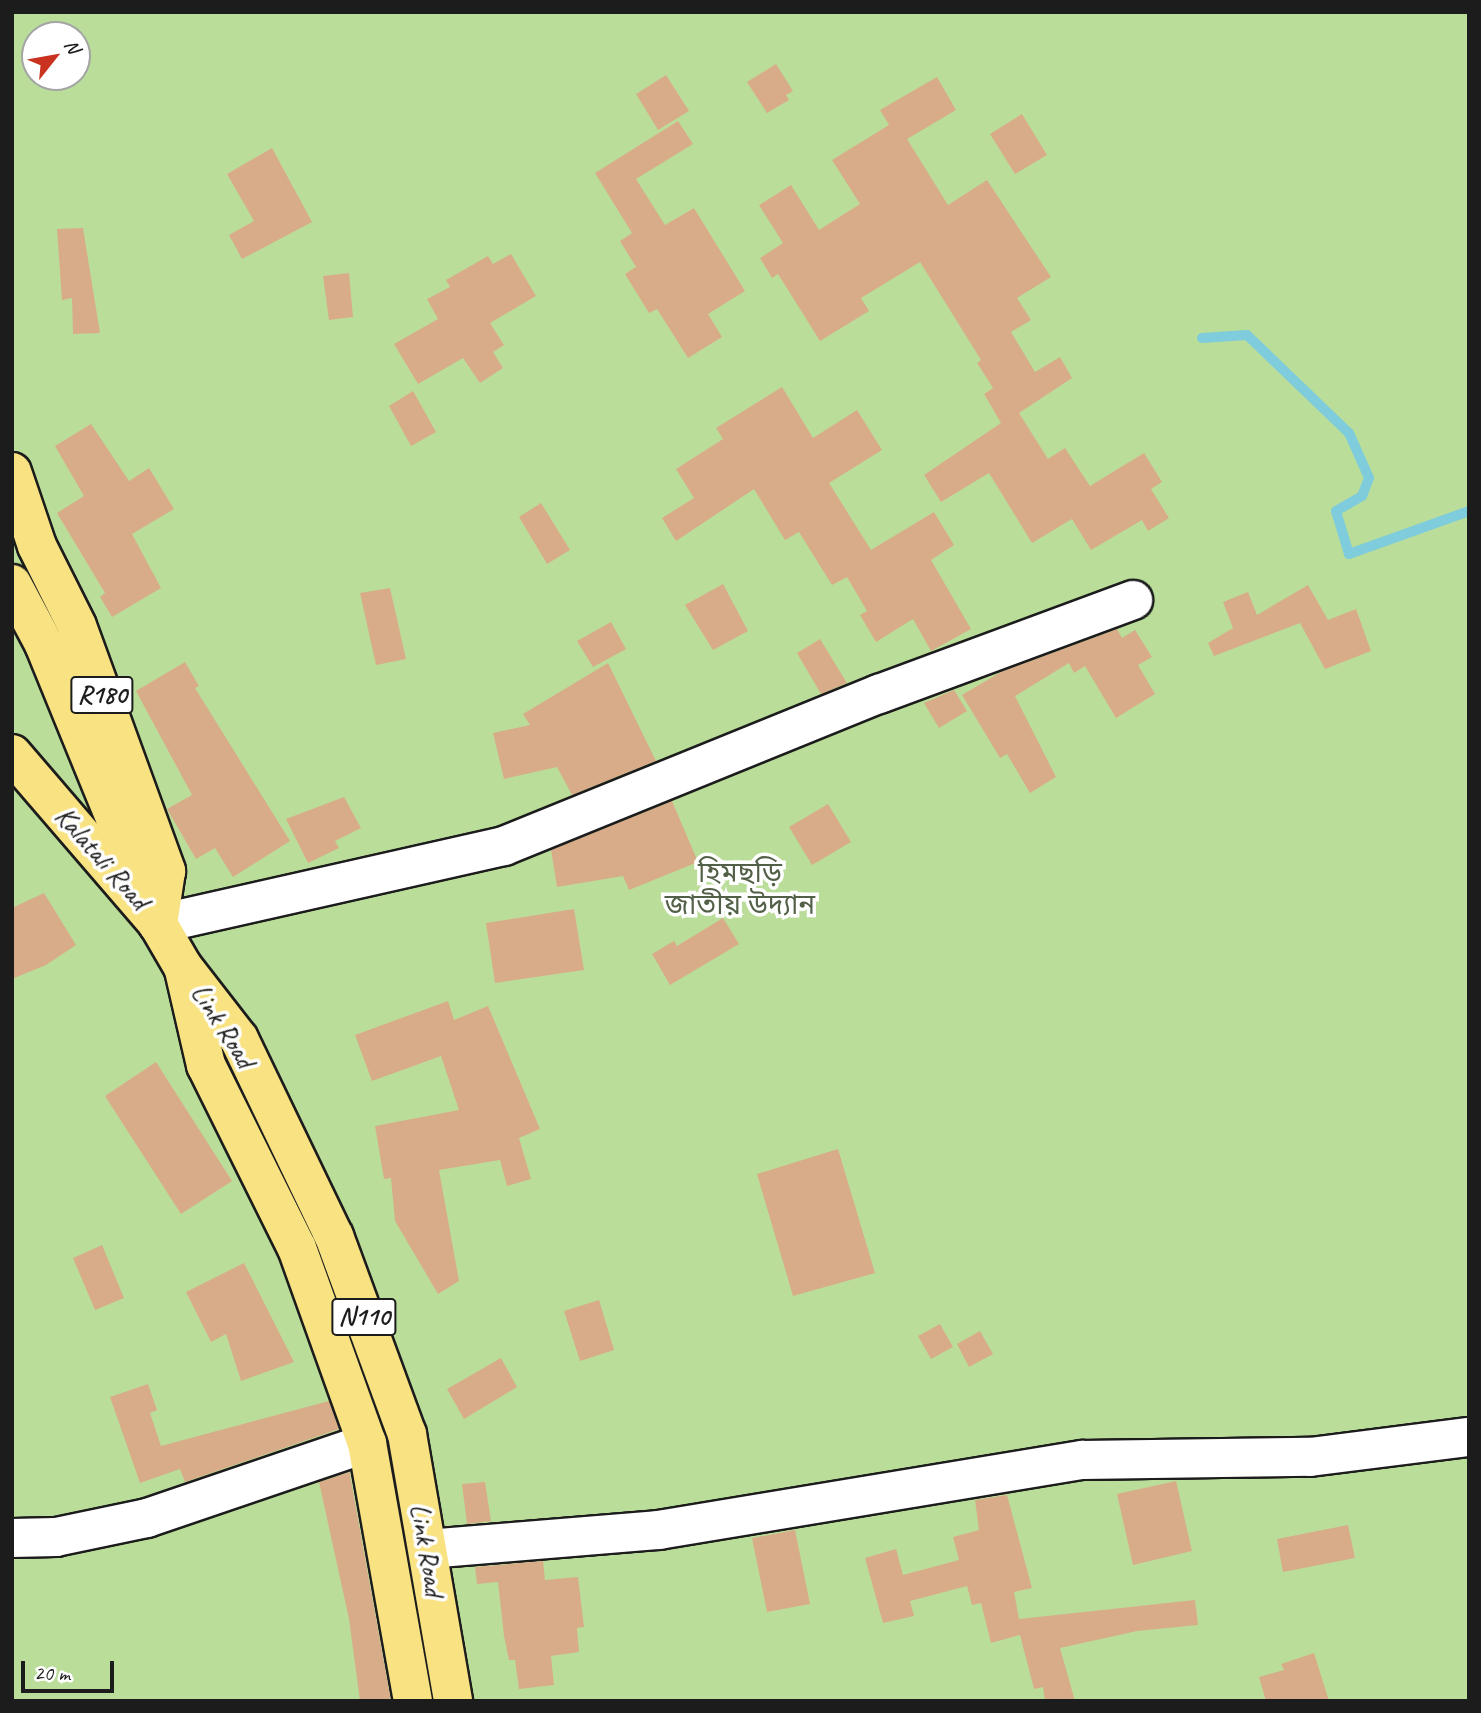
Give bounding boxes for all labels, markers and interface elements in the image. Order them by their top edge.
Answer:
north arrow [21,21,91,91]
text: N [59,35,86,57]
road number: R180 [69,673,135,718]
street label: Kalatali Road [48,800,156,916]
park label: হিমছড়ি জাতীয় উদ্যান [665,856,815,922]
street label: Link Road [183,977,263,1075]
road number: N110 [331,1294,397,1340]
street label: Link Road [402,1501,452,1599]
scale bar [24,1646,117,1690]
text: 20 m [34,1660,70,1686]

